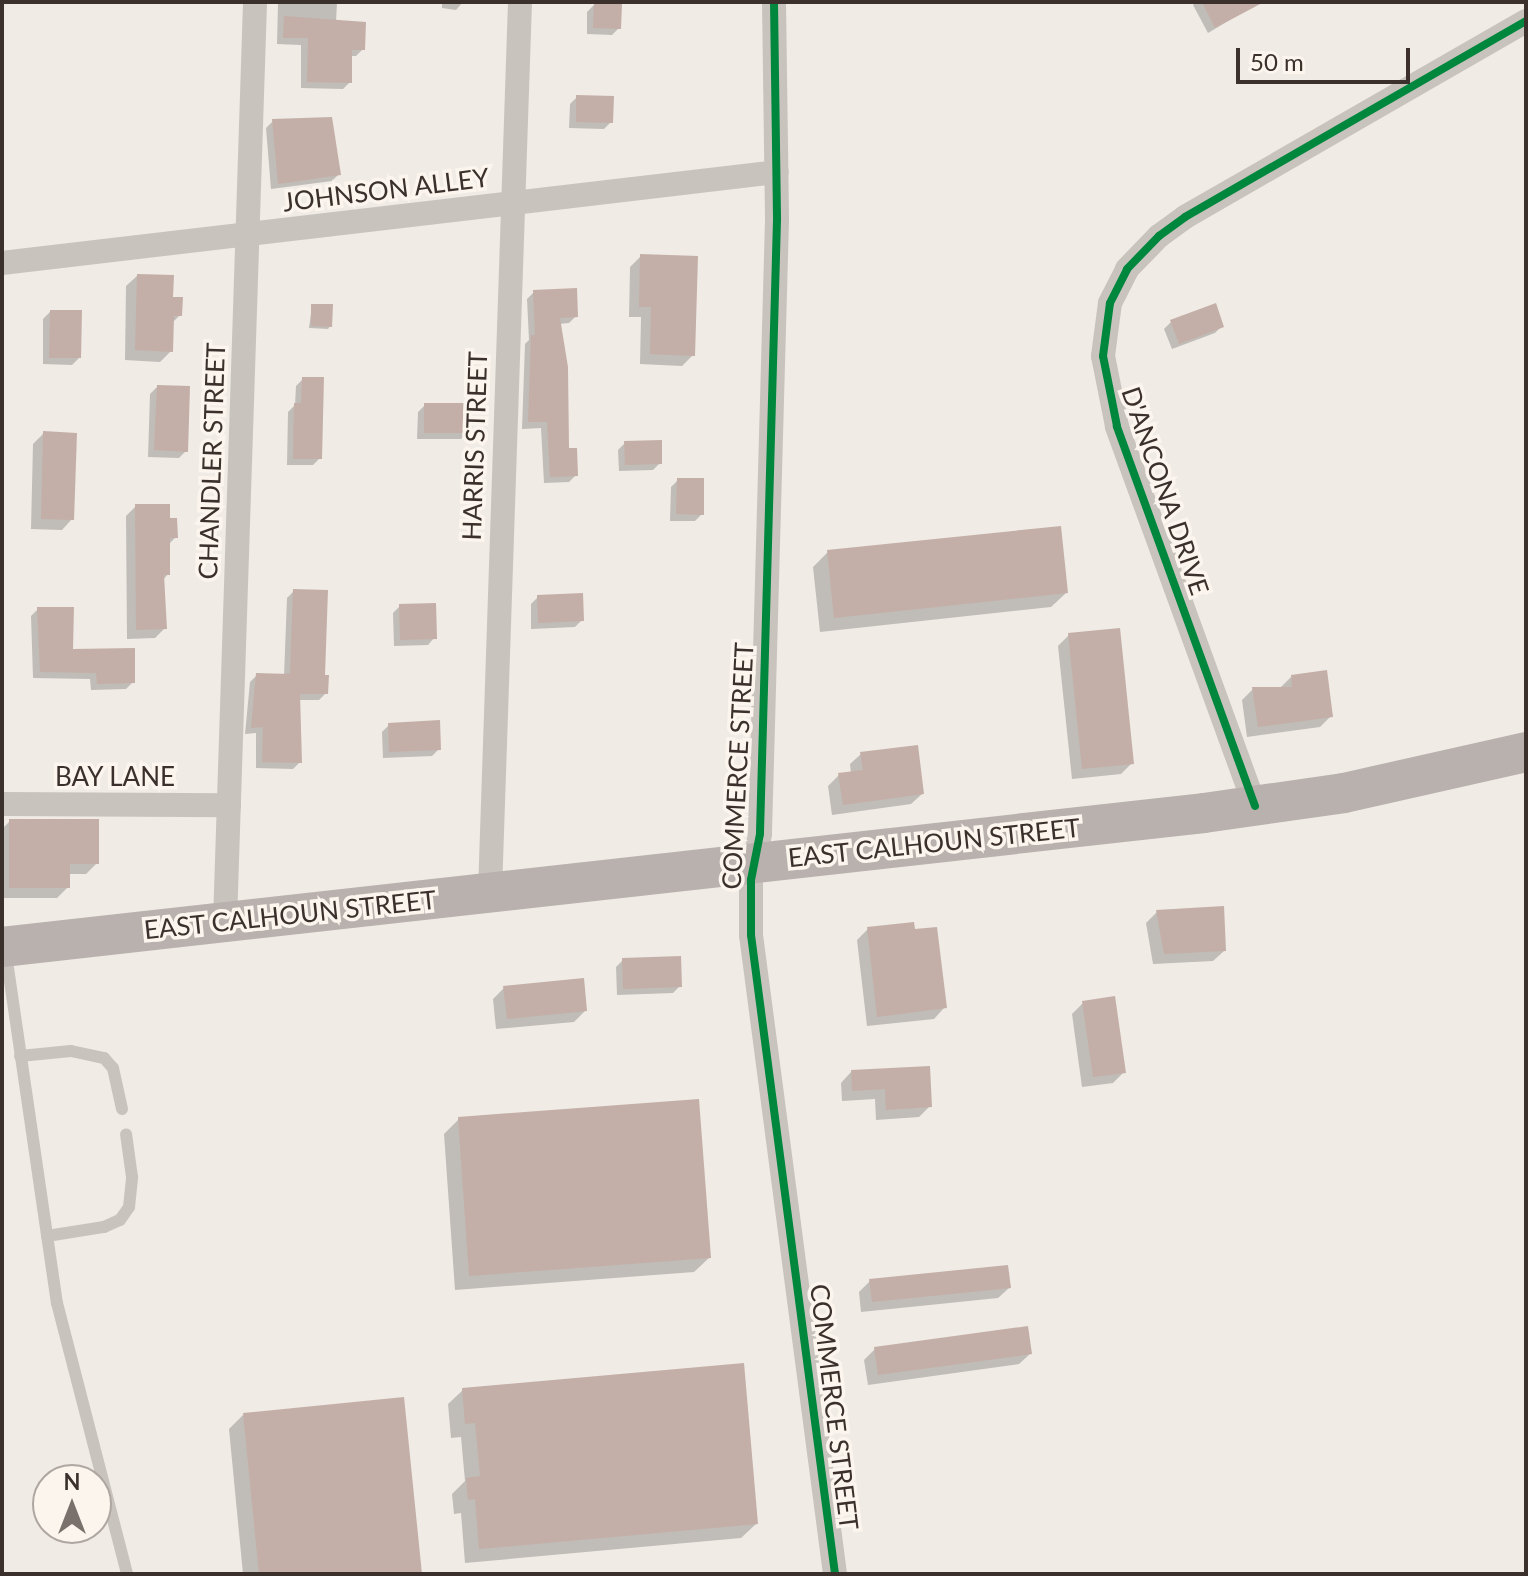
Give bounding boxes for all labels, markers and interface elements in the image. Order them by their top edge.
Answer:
scale bar [1240,32,1414,82]
text: 50 m [1250,47,1304,76]
street label: JOHNSON ALLEY [281,162,491,218]
street label: CHANDLER STREET [192,342,232,580]
street label: HARRIS STREET [456,351,494,541]
street label: D'ANCONA DRIVE [1115,382,1215,600]
street label: COMMERCE STREET [716,642,760,890]
street label: BAY LANE [54,761,176,793]
street label: EAST CALHOUN STREET [786,812,1082,874]
street label: EAST CALHOUN STREET [142,884,438,946]
street label: COMMERCE STREET [803,1282,865,1532]
north arrow [32,1464,112,1544]
text: N [64,1468,80,1495]

